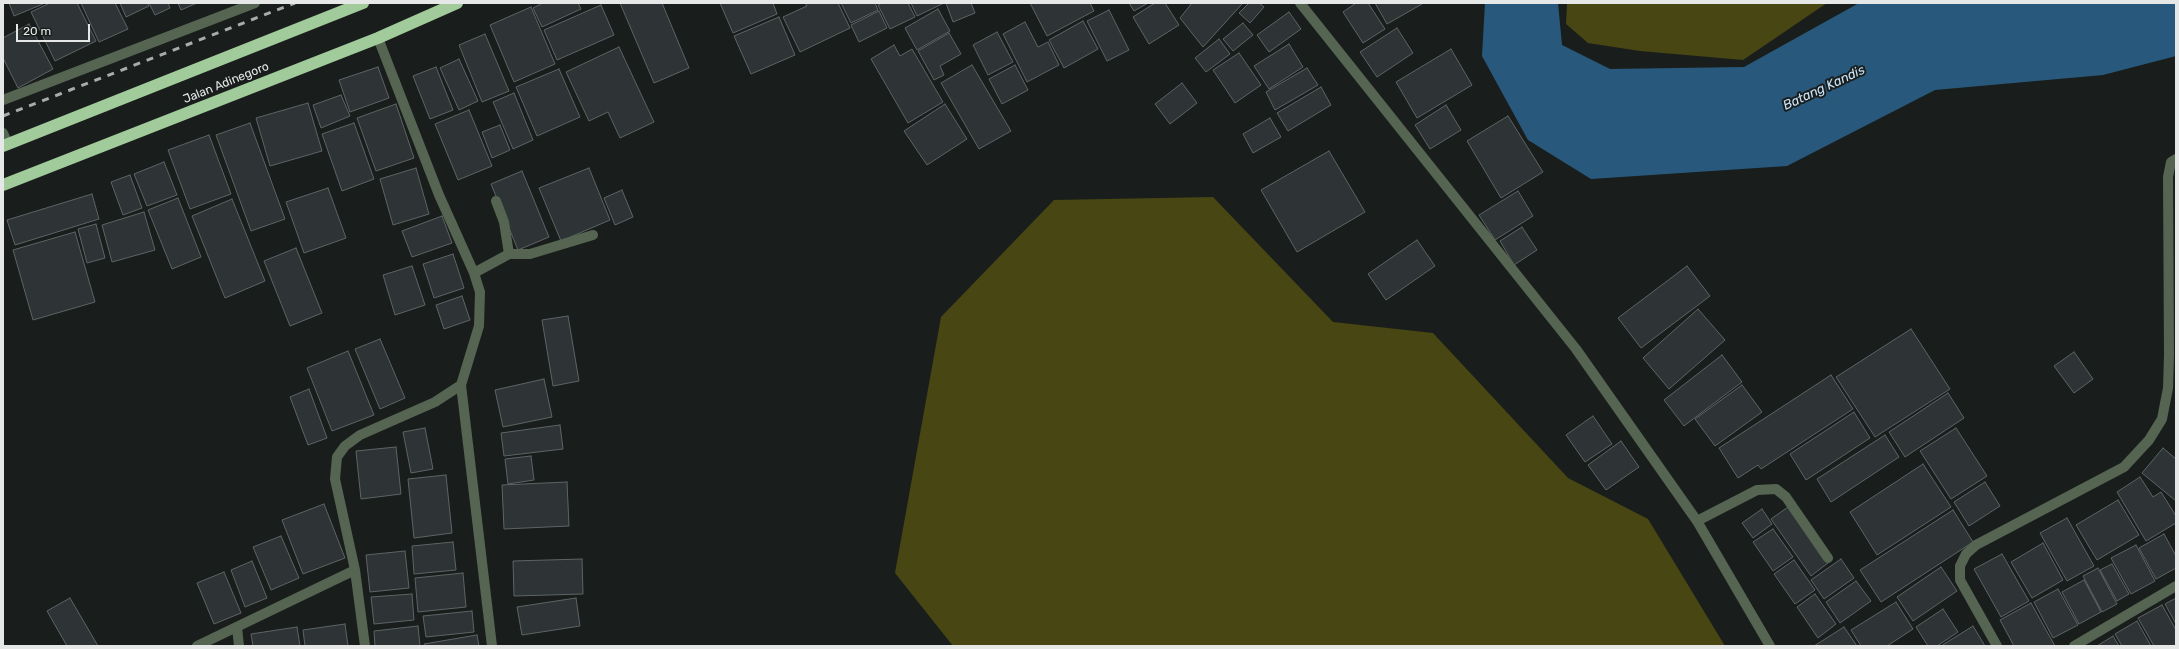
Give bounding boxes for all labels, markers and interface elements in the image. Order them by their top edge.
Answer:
scale bar [18,16,92,42]
text: 20 m [23,24,51,38]
street label: Jalan Adinegoro [181,59,271,107]
water label: Batang Kandis [1781,62,1867,114]

